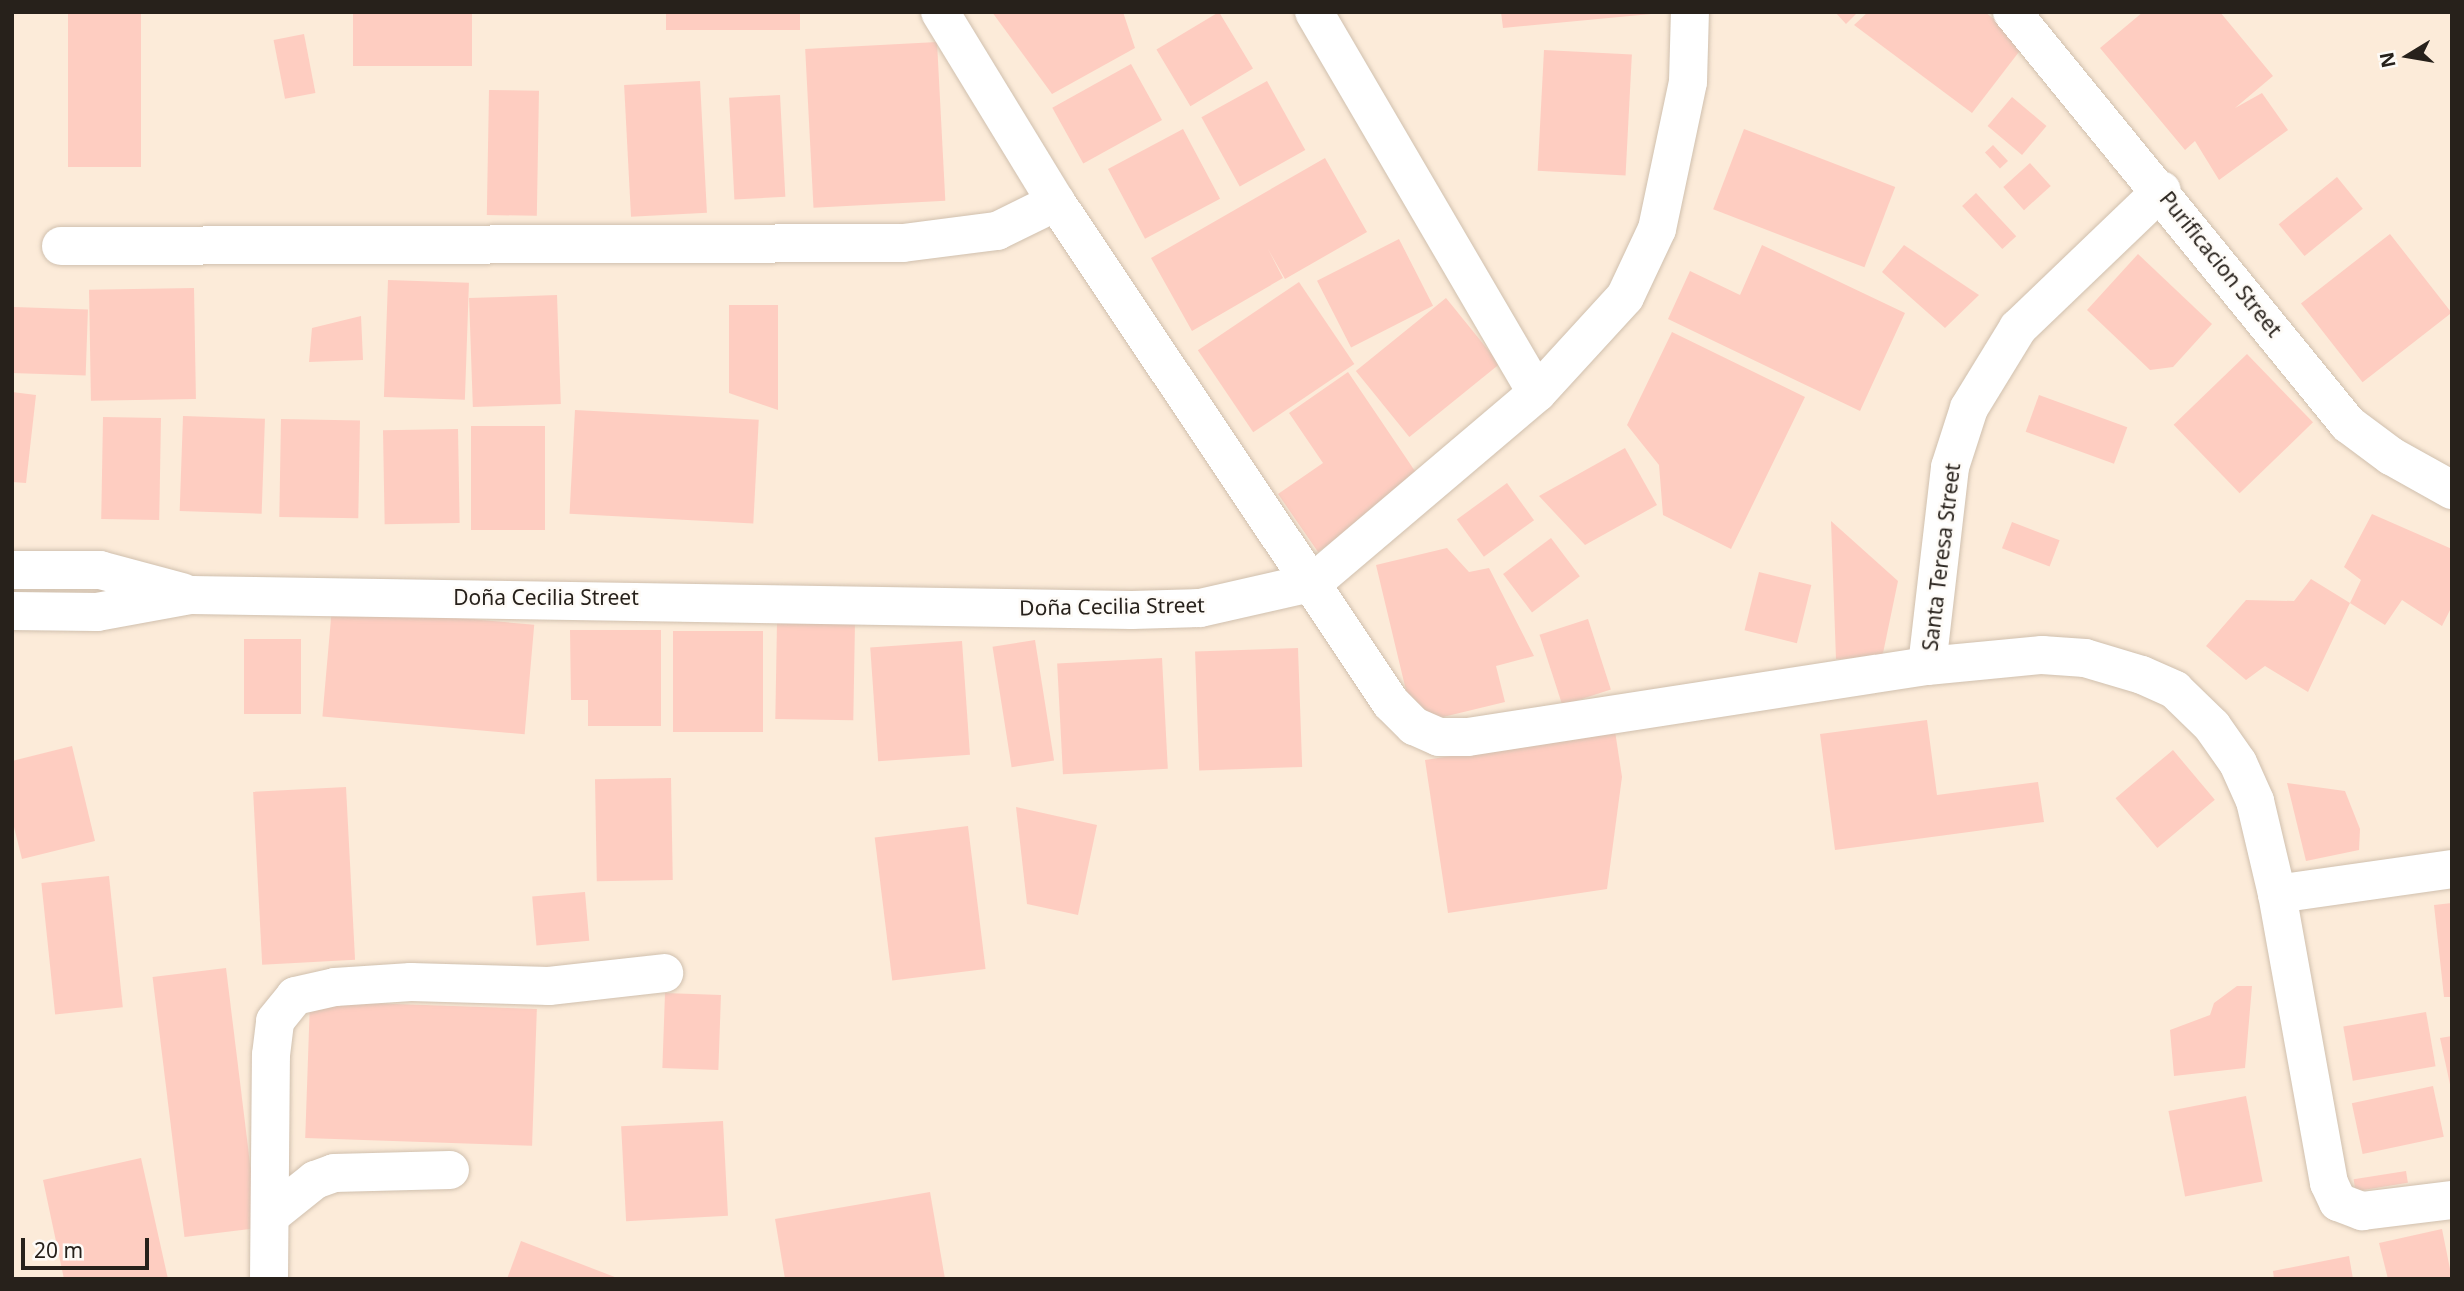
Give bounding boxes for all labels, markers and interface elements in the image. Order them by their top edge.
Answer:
north arrow [2373,21,2443,91]
text: N [2373,50,2402,70]
street label: Purificacion Street [2155,186,2287,342]
street label: Santa Teresa Street [1917,462,1965,652]
street label: Doña Cecilia Street [453,584,639,610]
street label: Doña Cecilia Street [1019,592,1205,620]
scale bar [24,1224,152,1268]
text: 20 m [34,1236,83,1264]

